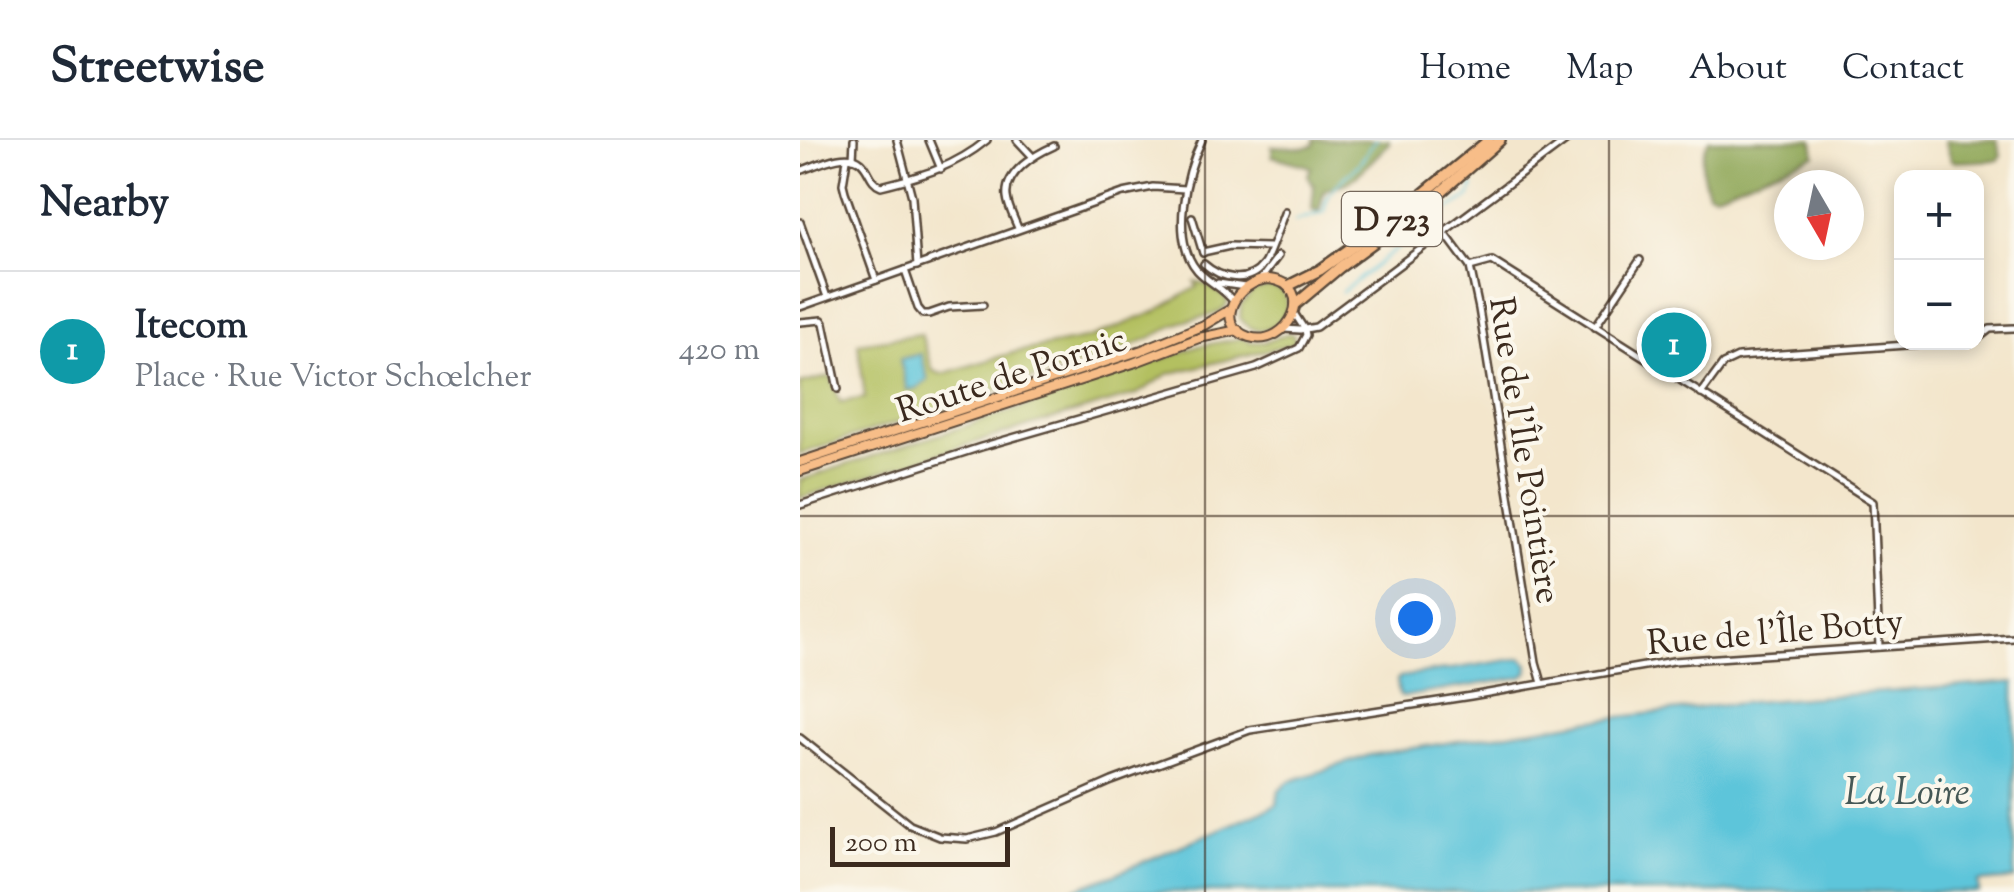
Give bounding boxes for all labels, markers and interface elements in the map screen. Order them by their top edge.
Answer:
text: Streetwise [50,35,265,104]
text: Home [1419,44,1511,95]
text: Map [1566,44,1634,95]
text: About [1689,44,1787,95]
text: Contact [1842,44,1964,95]
north arrow [1774,170,1864,260]
map controls [1894,170,1984,350]
button: + [1894,170,1984,260]
text: Nearby [40,175,169,235]
road number: D 723 [1342,192,1442,246]
button: − [1894,260,1984,350]
street label: Rue de l'Île Pointière [1473,294,1572,607]
text: Itecom [135,301,248,355]
pin: 1 [1642,308,1706,382]
street label: Route de Pornic [890,316,1134,439]
text: 1 [67,328,78,374]
text: 420 m [679,328,760,374]
text: Place · Rue Victor Schœlcher [135,355,531,401]
your location [1390,593,1441,644]
street label: Rue de l'Île Botty [1645,598,1906,671]
water label: La Loire [1844,768,1970,822]
scale bar [830,822,1010,866]
text: 200 m [845,824,917,864]

